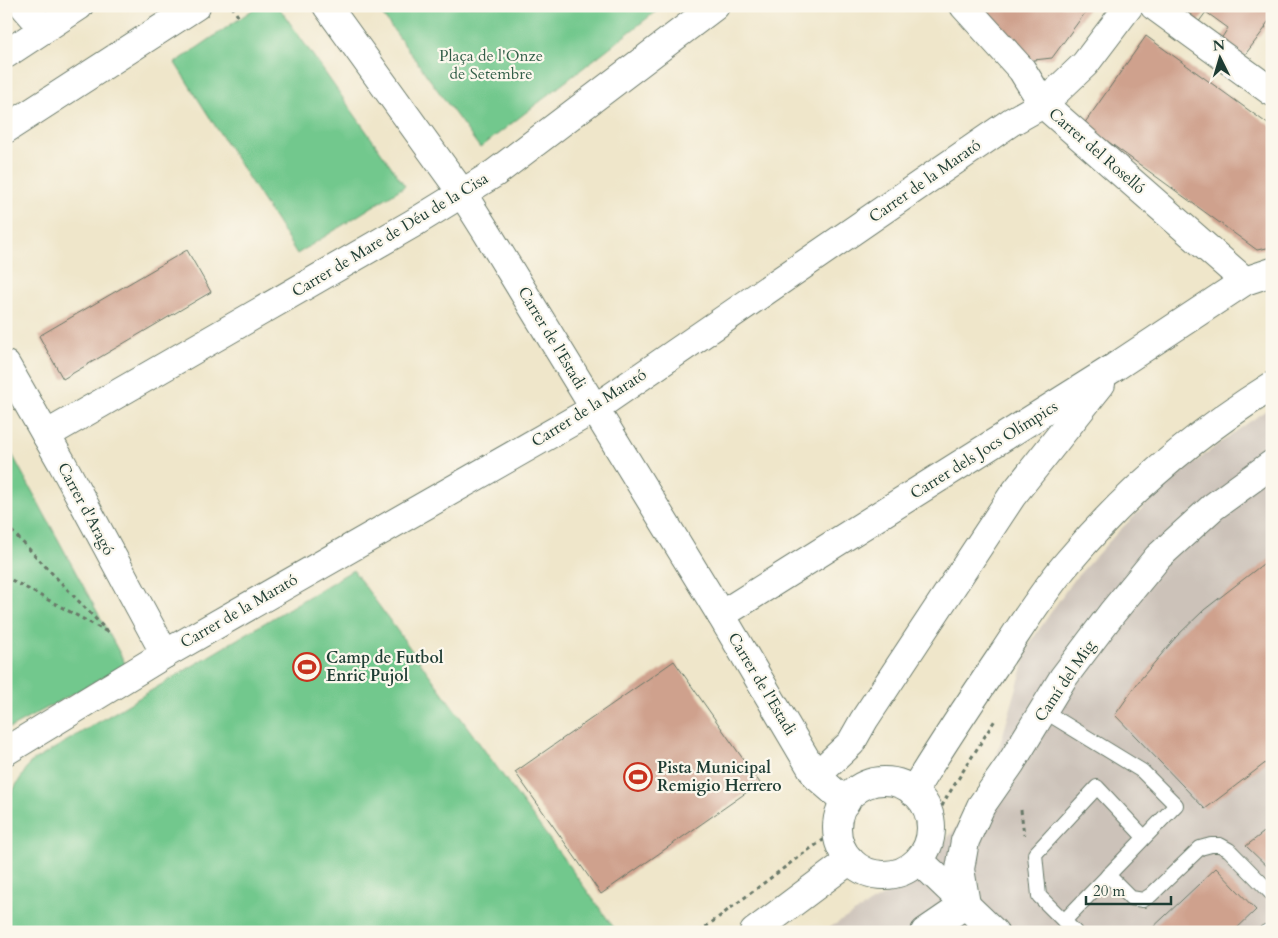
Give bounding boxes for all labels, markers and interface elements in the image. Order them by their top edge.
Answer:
north arrow [1196,32,1246,82]
text: N [1212,36,1226,56]
park label: Plaça de l'Onze de Setembre [439,45,543,85]
street label: Carrer del Roselló [1044,103,1150,199]
street label: Carrer de la Marató [865,134,986,228]
street label: Carrer de Mare de Déu de la Cisa [288,167,492,302]
street label: Carrer de l'Estadi [513,283,592,394]
street label: Carrer de la Marató [527,364,651,452]
street label: Carrer dels Jocs Olímpics [906,396,1062,504]
street label: Carrer d'Aragó [52,459,120,560]
street label: Carrer de la Marató [176,568,302,654]
street label: Carrer de l'Estadi [723,629,802,740]
street label: Camí del Mig [1030,636,1100,726]
place label: Camp de Futbol Enric Pujol [326,647,444,687]
sports icon: Camp de Futbol Enric Pujol [292,652,322,682]
place label: Pista Municipal Remigio Herrero [657,757,782,797]
sports icon: Pista Municipal Remigio Herrero [623,762,653,792]
scale bar [1086,873,1170,905]
text: 20 m [1093,881,1125,901]

